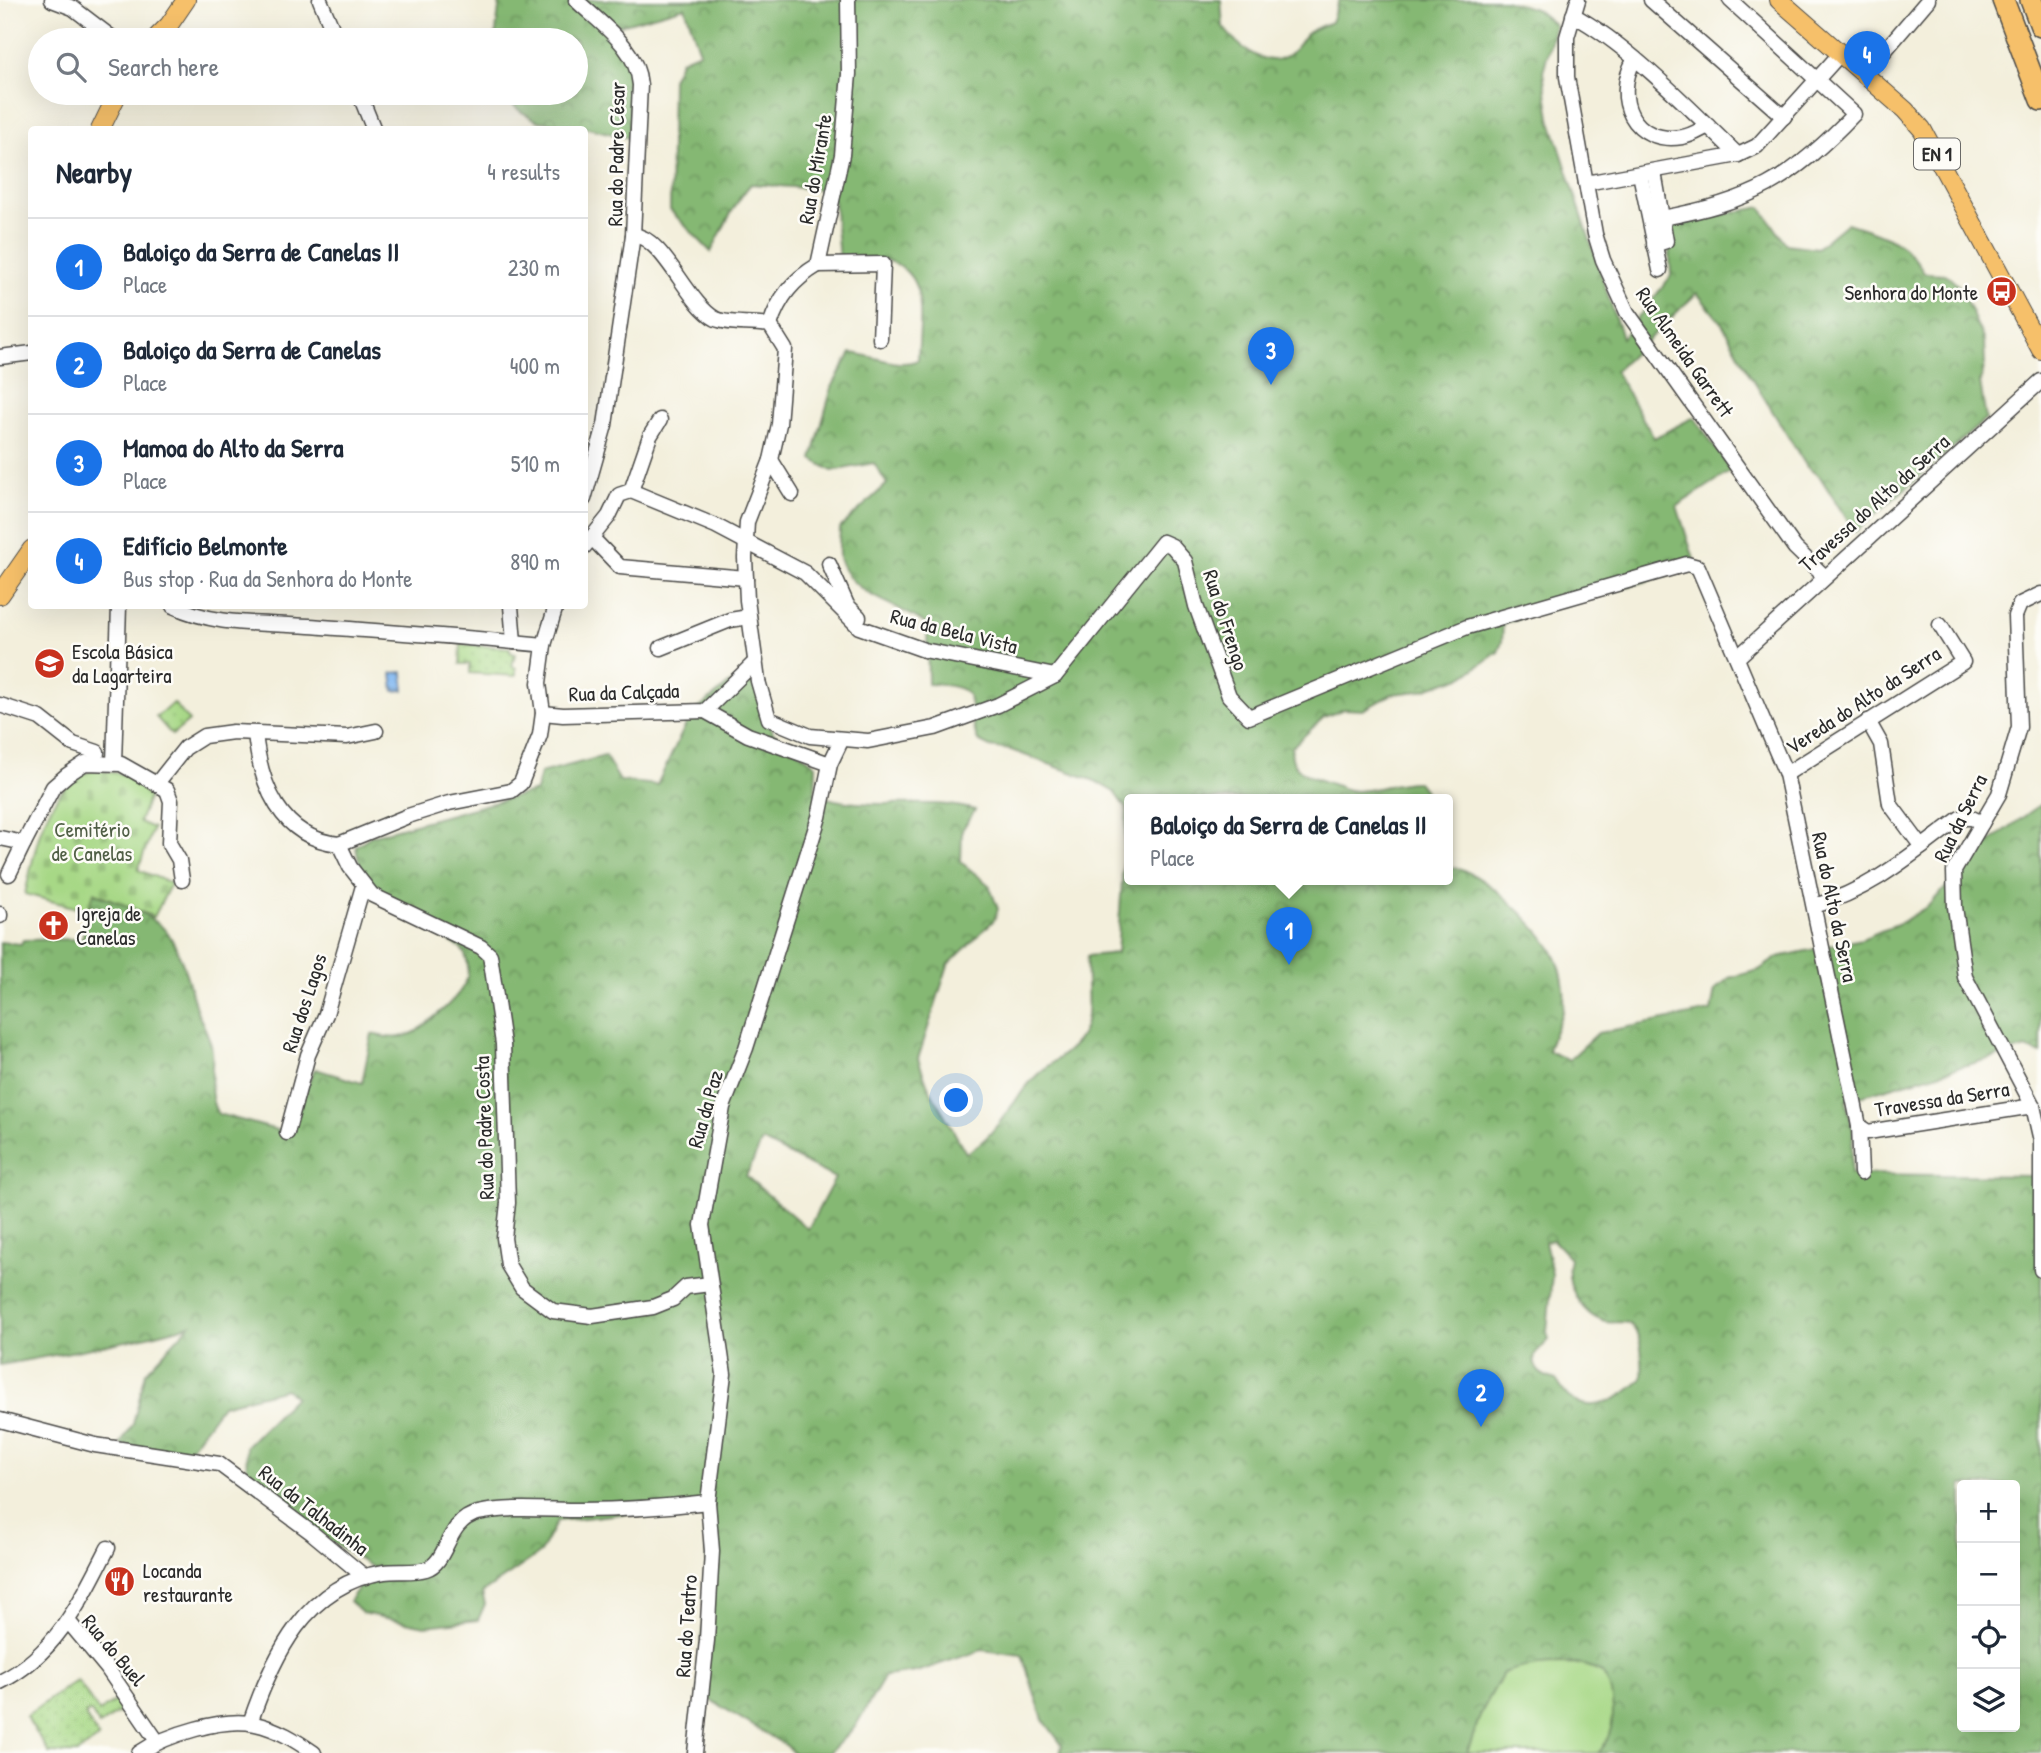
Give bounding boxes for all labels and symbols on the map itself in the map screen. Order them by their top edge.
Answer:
pin: 4 [1844,31,1890,89]
street label: Rua do Padre César [600,81,632,227]
street label: Rua do Mirante [791,112,839,226]
road number: EN 1 [1914,138,1960,170]
bus stop icon: Senhora do Monte [1984,275,2018,309]
place label: Senhora do Monte [1845,278,1978,307]
street label: Rua Almeida Garrett [1629,281,1741,423]
pin: 3 [1248,327,1294,385]
street label: Travessa do Alto da Serra [1792,427,1956,579]
street label: Rua do Frengo [1196,566,1256,674]
street label: Rua da Bela Vista [887,601,1021,661]
place label: Escola Básica da Lagarteira [72,637,173,690]
street label: Vereda do Alto da Serra [1780,639,1946,761]
school or university icon: Escola Básica da Lagarteira [32,646,66,680]
street label: Rua da Calçada [568,676,680,708]
street label: Rua da Serra [1926,769,1994,867]
park label: Cemitério de Canelas [52,815,132,868]
street label: Rua do Alto da Serra [1805,829,1865,985]
place label: Igreja de Canelas [76,899,141,952]
pin: 1 [1266,907,1312,965]
church icon: Igreja de Canelas [36,908,70,942]
street label: Rua dos Lagos [274,950,334,1056]
street label: Rua do Padre Costa [467,1056,501,1200]
street label: Rua da Paz [680,1067,730,1151]
street label: Travessa da Serra [1873,1074,2011,1124]
your location [939,1083,973,1117]
pin: 2 [1458,1369,1504,1427]
street label: Rua da Talhadinha [253,1458,375,1562]
place label: Locanda restaurante [143,1556,233,1609]
restaurant icon: Locanda restaurante [103,1565,137,1599]
street label: Rua do Teatro [668,1574,704,1678]
street label: Rua do Buel [75,1608,153,1692]

